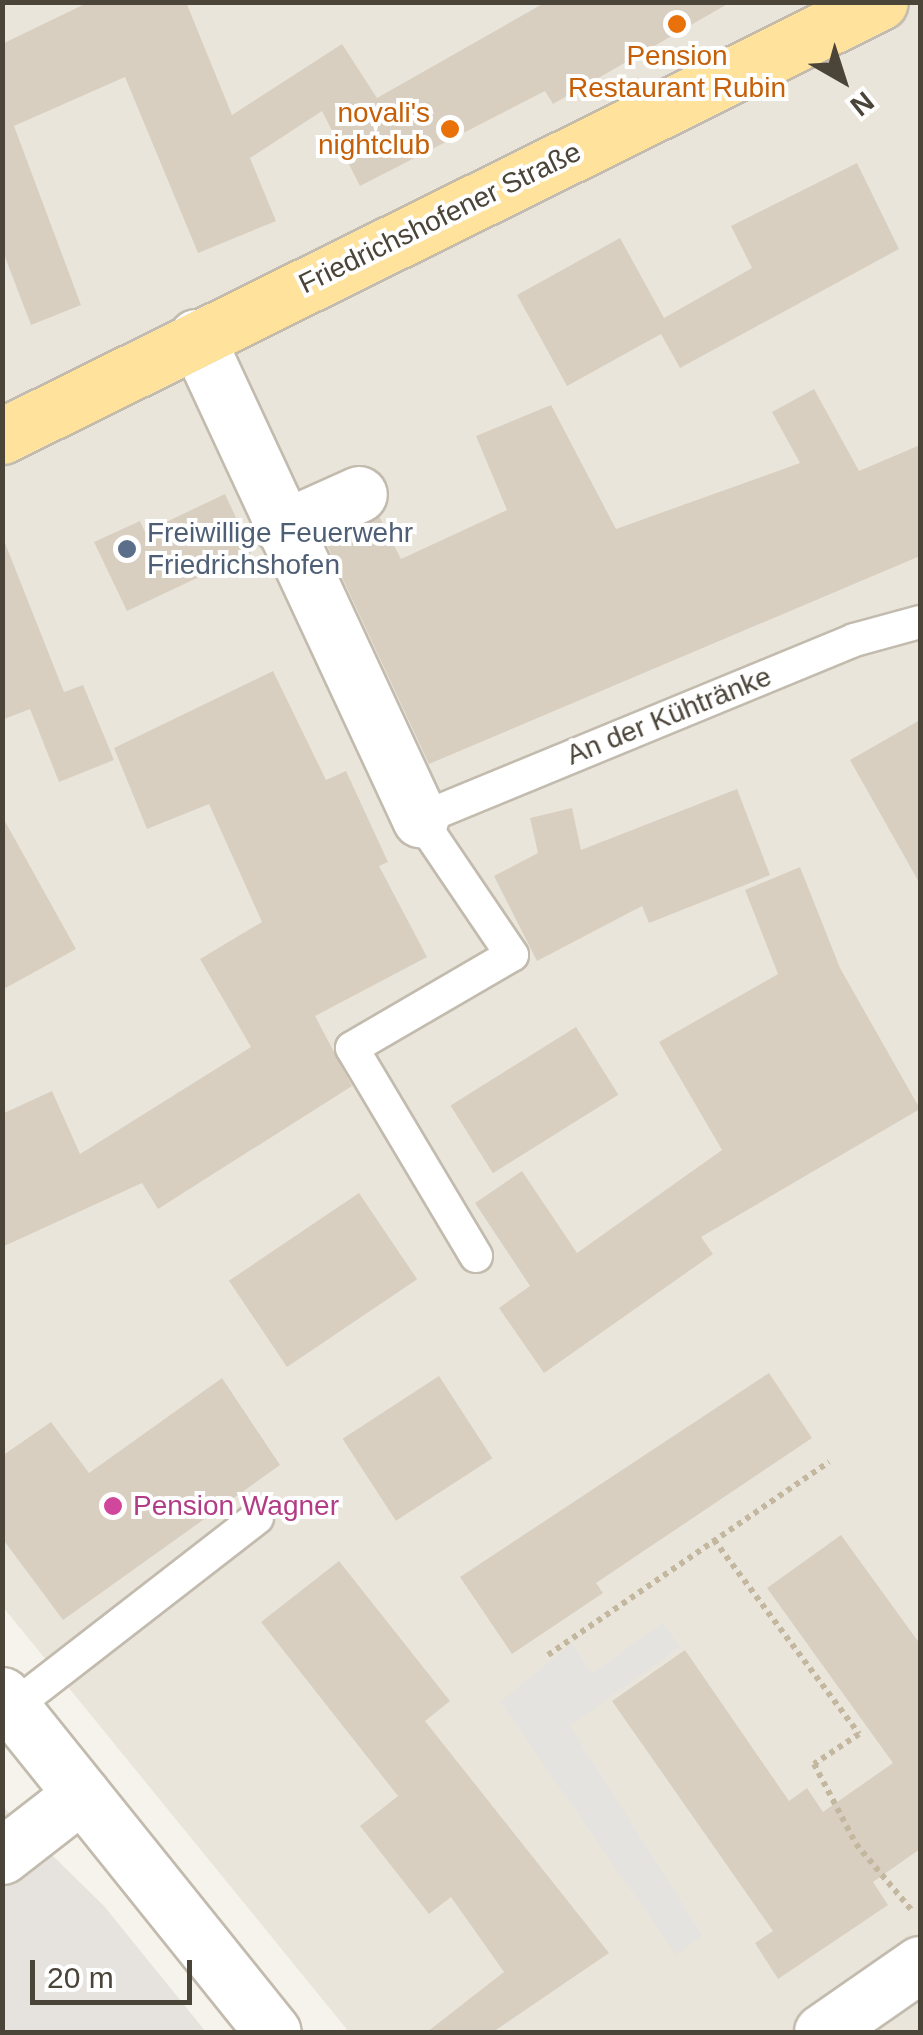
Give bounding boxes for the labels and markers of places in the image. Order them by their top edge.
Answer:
marker: Pension Restaurant Rubin [666,13,688,35]
place label: Pension Restaurant Rubin [568,39,786,105]
place label: novali's nightclub [318,96,430,162]
marker: novali's nightclub [439,118,461,140]
place label: Freiwillige Feuerwehr Friedrichshofen [147,516,413,582]
marker: Freiwillige Feuerwehr Friedrichshofen [116,538,138,560]
place label: Pension Wagner [133,1489,339,1523]
marker: Pension Wagner [102,1495,124,1517]

